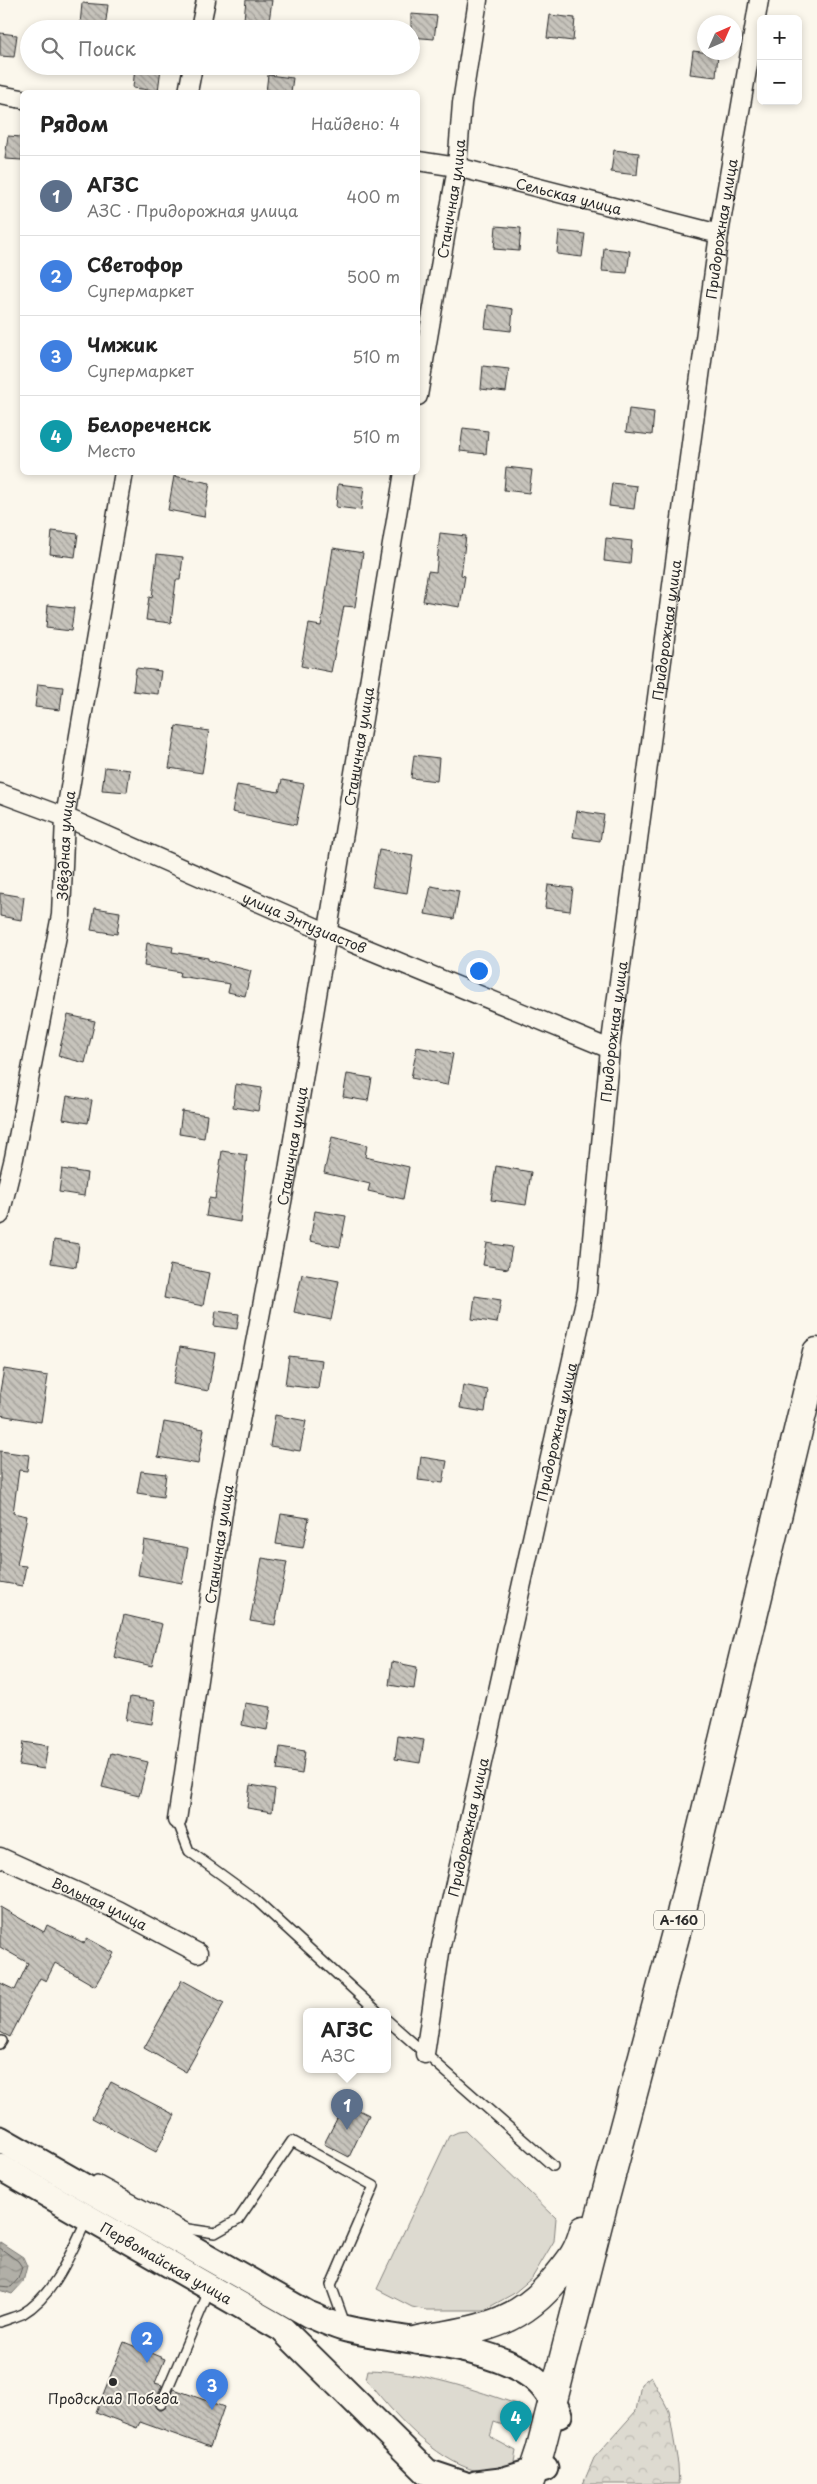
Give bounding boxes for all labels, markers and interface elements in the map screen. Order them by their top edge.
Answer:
north arrow [697,15,742,60]
map controls [757,15,802,105]
button: + [757,15,802,60]
search box [20,20,420,75]
icon: search [38,34,66,62]
text: Поиск [78,34,136,62]
button: − [757,60,802,105]
text: Рядом [40,107,108,139]
text: Найдено: 4 [311,111,400,135]
street label: Станичная улица [431,138,470,260]
street label: Придорожная улица [700,157,742,300]
text: АГЗС [87,170,139,198]
street label: Сельская улица [514,172,624,219]
text: 1 [52,184,60,208]
text: 400 m [347,184,400,208]
text: АЗС · Придорожная улица [87,198,298,222]
text: Светофор [87,250,183,278]
text: 2 [50,264,62,288]
text: 500 m [347,264,400,288]
text: Супермаркет [87,278,194,302]
text: Чмжик [87,330,157,358]
text: 3 [51,344,61,368]
text: 510 m [352,344,400,368]
text: Супермаркет [87,358,194,382]
text: Белореченск [87,410,211,438]
text: 4 [51,424,61,448]
text: 510 m [352,424,400,448]
text: Место [87,438,136,462]
street label: Придорожная улица [646,558,686,702]
street label: Станичная улица [338,685,379,807]
street label: Звёздная улица [51,789,80,901]
street label: улица Энтузиастов [239,886,370,958]
your location [466,958,492,984]
street label: Придорожная улица [595,960,632,1103]
street label: Станичная улица [271,1085,312,1207]
street label: Придорожная улица [530,1360,582,1503]
street label: Станичная улица [199,1482,238,1605]
street label: Придорожная улица [442,1755,493,1899]
street label: Вольная улица [49,1871,151,1935]
road number: А-160 [654,1910,704,1930]
popup [303,2008,391,2073]
text: АГЗС [321,2015,373,2043]
text: АЗС [321,2043,356,2067]
pin: 1 [331,2089,363,2130]
street label: Первомайская улица [97,2217,236,2309]
pin: 2 [131,2322,163,2363]
pin: 3 [196,2369,228,2410]
marker: Продсклад Победа [107,2376,119,2388]
place label: Продсклад Победа [48,2388,178,2409]
pin: 4 [500,2401,532,2442]

